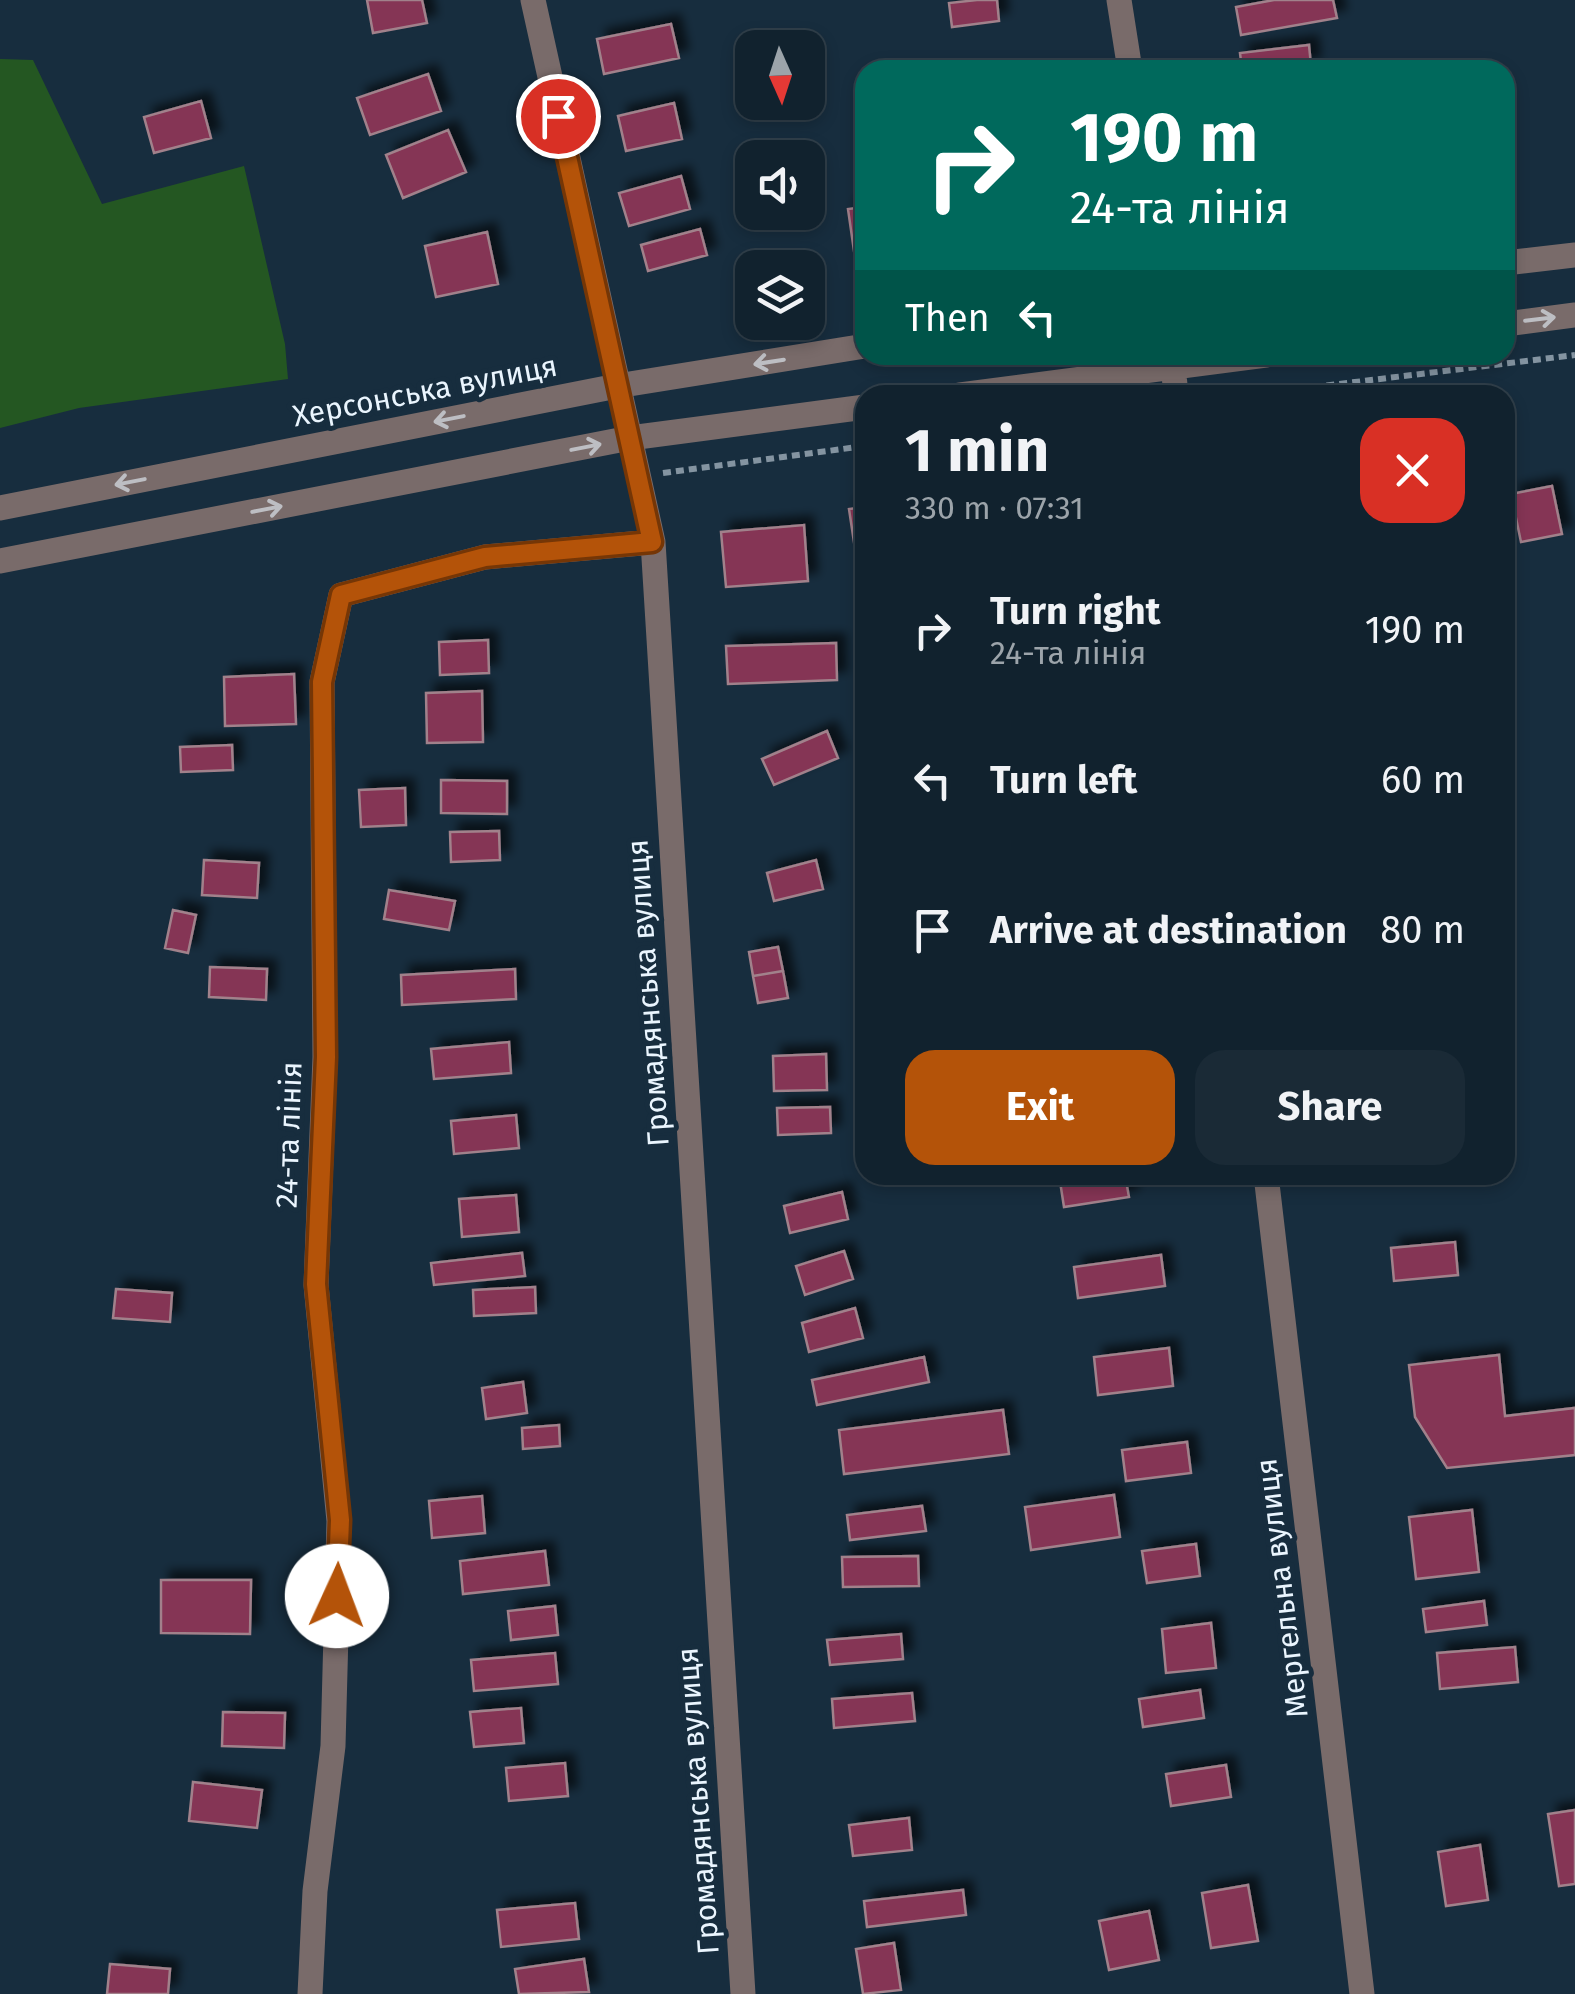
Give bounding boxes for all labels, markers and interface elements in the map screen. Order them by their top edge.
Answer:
north arrow [735,30,825,120]
map controls [735,30,825,340]
pin [516,74,601,159]
icon: arrive [531,89,586,144]
text: 190 m [1070,96,1258,180]
icon: right [905,100,1035,230]
button: sound [735,140,825,230]
text: 24-та лінія [1070,181,1290,235]
button: layers [735,250,825,340]
icon: left [1010,290,1065,345]
text: Then [905,295,990,341]
one-way arrow [1523,310,1556,328]
street label: Херсонська вулиця [290,348,560,434]
one-way arrow [753,353,785,372]
one-way arrow [433,410,466,429]
text: 1 min [905,415,1049,487]
button: close [1360,418,1465,523]
one-way arrow [570,436,602,455]
one-way arrow [114,473,147,492]
text: 330 m · 07:31 [905,489,1084,527]
one-way arrow [251,499,283,518]
text: Turn right [990,588,1160,634]
icon: right [905,603,960,658]
text: 190 m [1365,607,1465,653]
text: 24-та лінія [990,634,1146,672]
icon: left [905,753,960,808]
text: Turn left [990,757,1137,803]
text: 60 m [1381,757,1465,803]
street label: Громадянська вулиця [619,838,677,1148]
icon: arrive [905,903,960,958]
text: Arrive at destination [990,907,1347,953]
text: 80 m [1380,907,1465,953]
button: Exit [905,1050,1175,1165]
button: Share [1195,1050,1465,1165]
street label: 24-та лінія [268,1061,310,1209]
street label: Мергельна вулиця [1248,1456,1316,1720]
position arrow [285,1544,389,1648]
street label: Громадянська вулиця [669,1646,727,1956]

